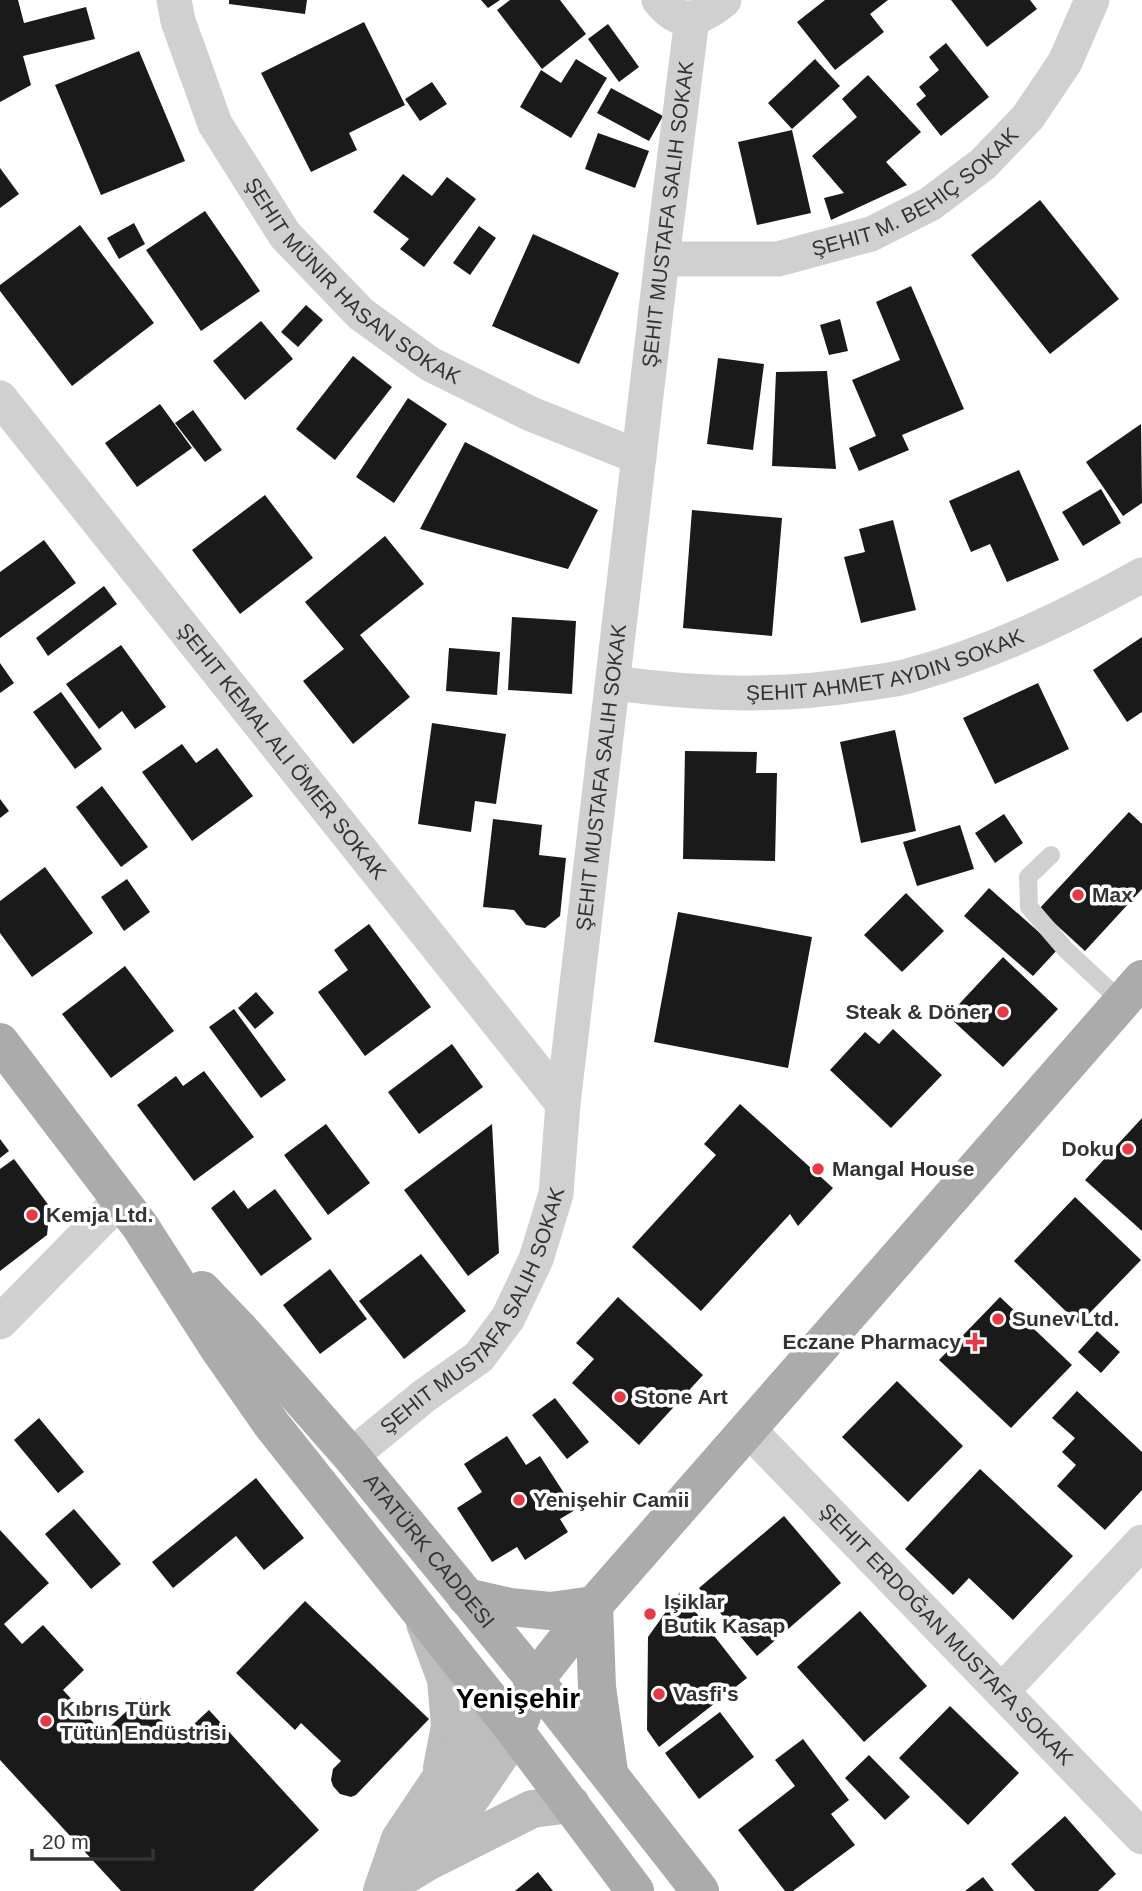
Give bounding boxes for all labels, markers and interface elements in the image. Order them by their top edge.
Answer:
street label: ŞEHIT MUSTAFA SALIH SOKAK [637,60,698,369]
street label: ŞEHIT M. BEHIÇ SOKAK [809,123,1022,260]
street label: ŞEHIT MÜNIR HASAN SOKAK [241,173,464,388]
street label: ŞEHIT KEMAL ALI ÖMER SOKAK [173,618,391,884]
street label: ŞEHIT MUSTAFA SALIH SOKAK [571,623,630,932]
street label: ŞEHIT AHMET AYDIN SOKAK [746,624,1027,704]
place label: Max [1092,883,1133,906]
marker: Max [1070,887,1086,903]
place label: Steak & Döner [845,1000,989,1023]
marker: Steak & Döner [995,1004,1011,1020]
place label: Doku [1062,1137,1114,1160]
marker: Doku [1120,1141,1136,1157]
place label: Mangal House [832,1157,974,1180]
marker: Mangal House [810,1161,826,1177]
street label: ŞEHIT MUSTAFA SALIH SOKAK [376,1184,568,1438]
place label: Kemja Ltd. [46,1203,153,1226]
marker: Kemja Ltd. [24,1207,40,1223]
place label: Sunev Ltd. [1012,1307,1119,1330]
marker: Sunev Ltd. [990,1311,1006,1327]
place label: Eczane Pharmacy [782,1330,961,1353]
marker: Eczane Pharmacy [967,1334,983,1350]
place label: Stone Art [634,1385,728,1408]
marker: Stone Art [612,1389,628,1405]
street label: ATATÜRK CADDESI [359,1469,499,1632]
place label: Yenişehir Camii [533,1488,689,1511]
marker: Yenişehir Camii [511,1492,527,1508]
street label: ŞEHIT ERDOĞAN MUSTAFA SOKAK [815,1499,1078,1769]
place label: Işiklar Butik Kasap [664,1590,785,1637]
marker: Işiklar Butik Kasap [642,1606,658,1622]
place label: Vasfi's [673,1682,739,1705]
district label: Yenişehir [456,1683,580,1714]
marker: Vasfi's [651,1686,667,1702]
place label: Kıbrıs Türk Tütün Endüstrisi [60,1697,227,1744]
marker: Kıbrıs Türk Tütün Endüstrisi [38,1713,54,1729]
scale bar [32,1818,152,1862]
text: 20 m [42,1830,89,1853]

